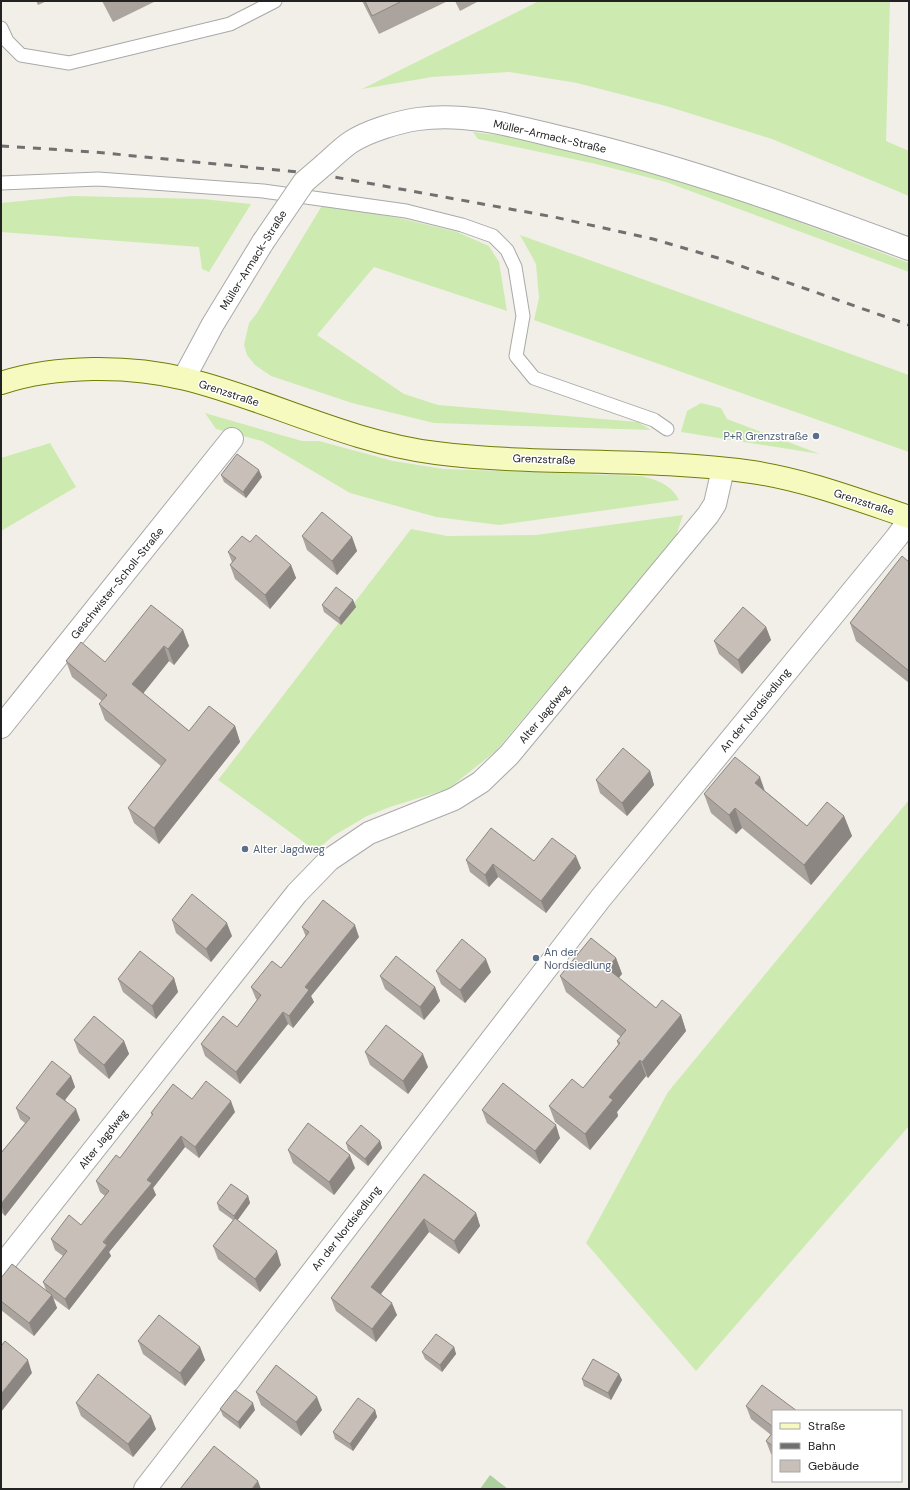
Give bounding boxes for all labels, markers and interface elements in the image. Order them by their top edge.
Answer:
street label: Müller-Armack-Straße [492,116,608,156]
street label: Müller-Armack-Straße [216,207,290,313]
street label: Grenzstraße [197,377,261,409]
place label: P+R Grenzstraße [723,429,808,443]
marker: P+R Grenzstraße [811,431,821,441]
street label: Grenzstraße [512,451,576,467]
street label: Grenzstraße [832,486,896,518]
street label: Geschwister-Scholl-Straße [68,524,166,642]
street label: An der Nordsiedlung [717,665,793,755]
street label: Alter Jagdweg [515,682,573,746]
place label: Alter Jagdweg [253,842,325,856]
marker: Alter Jagdweg [240,844,250,854]
place label: An der Nordsiedlung [544,945,611,972]
marker: An der Nordsiedlung [531,953,541,963]
street label: Alter Jagdweg [75,1106,131,1172]
street label: An der Nordsiedlung [308,1183,384,1273]
legend [772,1410,902,1482]
text: Straße [808,1418,845,1434]
text: Bahn [808,1438,836,1454]
text: Gebäude [808,1458,859,1474]

